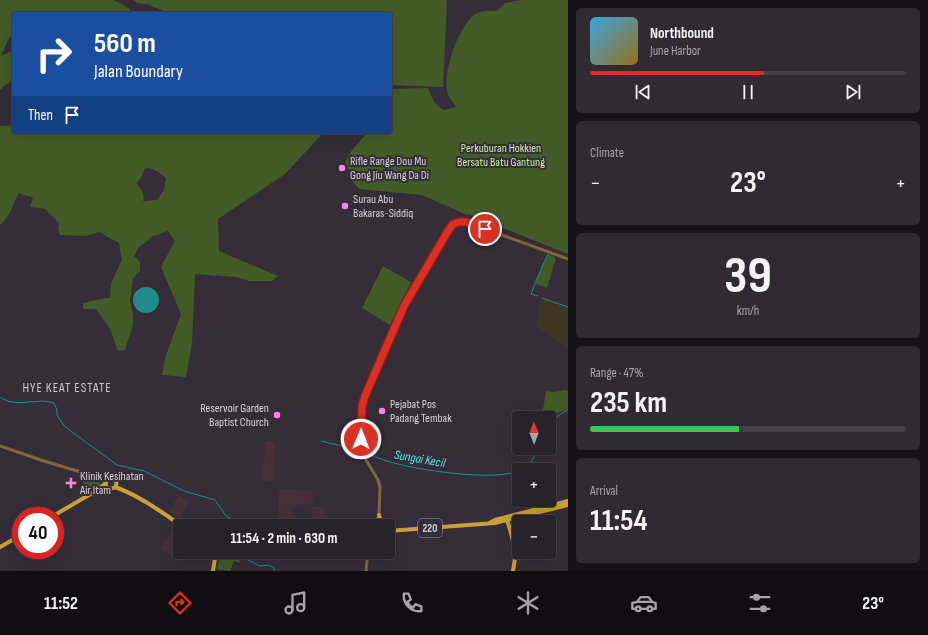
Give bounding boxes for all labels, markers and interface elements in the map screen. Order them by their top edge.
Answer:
text: Northbound [650,24,714,43]
text: 560 m [94,27,156,60]
icon: right [28,28,80,80]
text: June Harbor [650,43,701,59]
text: Jalan Boundary [94,61,183,82]
icon: previous [632,81,654,103]
icon: pause [737,81,759,103]
icon: next [842,81,864,103]
icon: arrive [61,104,83,126]
text: Then [28,106,53,125]
park label: Perkuburan Hokkien Bersatu Batu Gantung [457,141,545,170]
text: Climate [590,145,624,161]
place label: Rifle Range Dou Mu Gong Jiu Wang Da Di [350,154,429,183]
marker: Rifle Range Dou Mu Gong Jiu Wang Da Di [337,163,347,173]
text: 23° [730,165,766,201]
text: − [590,170,601,197]
text: + [895,170,906,197]
place label: Surau Abu Bakaras-Siddiq [353,192,413,221]
marker: Surau Abu Bakaras-Siddiq [340,201,350,211]
pin [468,212,502,246]
icon: arrive [474,218,496,240]
text: 39 [724,245,772,308]
text: km/h [737,303,759,319]
text: Range · 47% [590,365,643,381]
district label: HYE KEAT ESTATE [22,380,112,396]
text: 235 km [590,385,667,421]
place label: Pejabat Pos Padang Tembak [390,397,452,426]
place label: Reservoir Garden Baptist Church [200,401,269,430]
marker: Pejabat Pos Padang Tembak [377,406,387,416]
marker: Reservoir Garden Baptist Church [272,410,282,420]
north arrow [512,411,556,455]
map controls [512,411,556,559]
position arrow [340,418,382,460]
water label: Sungai Kecil [393,447,447,471]
button: + [512,463,556,507]
place label: Klinik Kesihatan Air Itam [79,469,144,498]
marker: Klinik Kesihatan Air Itam [65,477,77,489]
text: Arrival [590,483,618,499]
text: 11:54 [590,503,647,539]
speed limit sign: 40 [12,507,64,559]
button: − [512,515,556,559]
road number: 220 [418,519,442,537]
text: 11:54 · 2 min · 630 m [230,529,338,548]
icon: directions [166,589,194,617]
icon: music [282,589,310,617]
icon: phone [398,589,426,617]
icon: climate [514,589,542,617]
icon: car [630,589,658,617]
icon: filters [746,589,774,617]
text: 11:52 [44,593,78,614]
text: 23° [862,593,884,614]

